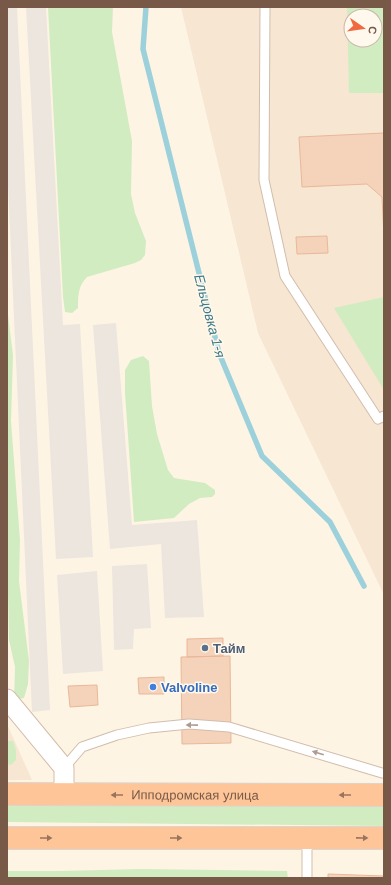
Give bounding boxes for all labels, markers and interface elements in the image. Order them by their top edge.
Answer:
north arrow [343,8,383,48]
text: С [366,25,379,36]
water label: Ельцовка 1-я [191,272,229,360]
place label: Тайм [213,641,245,656]
marker: Тайм [200,643,210,653]
place label: Valvoline [161,680,217,695]
marker: Valvoline [148,682,158,692]
one-way arrow [185,722,198,728]
one-way arrow [311,750,323,756]
street label: Ипподромская улица [131,787,260,802]
one-way arrow [110,792,123,798]
one-way arrow [338,792,351,798]
one-way arrow [40,835,53,841]
one-way arrow [170,835,183,841]
one-way arrow [356,835,369,841]

